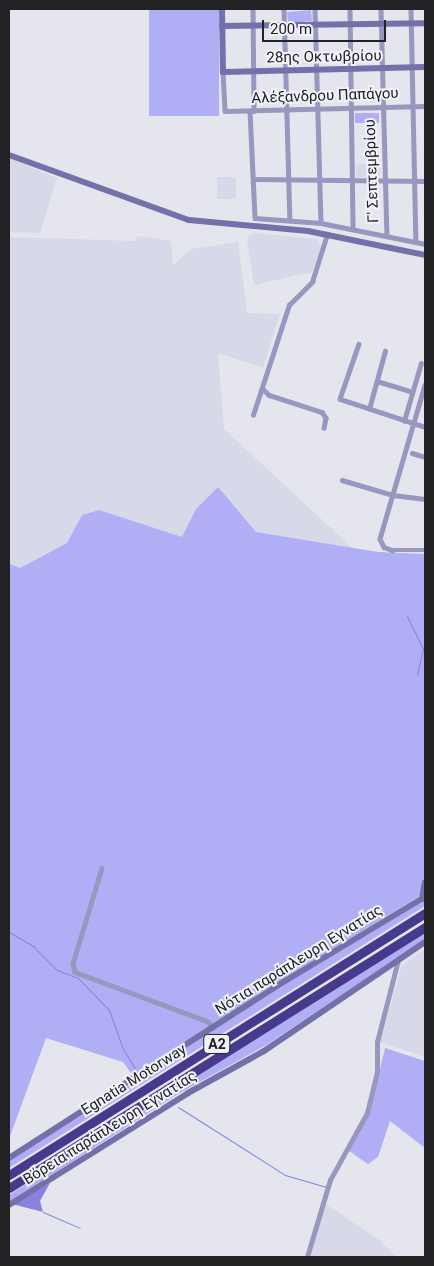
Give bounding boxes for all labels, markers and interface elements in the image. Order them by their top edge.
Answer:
scale bar [264,10,388,42]
text: 200 m [270,20,312,38]
street label: 28ης Οκτωβρίου [266,47,382,67]
street label: Αλέξανδρου Παπάγου [251,84,399,108]
street label: Γ' Σεπτεμβρίου [361,119,383,223]
street label: Νότια παράπλευρη Εγνατίας [212,901,386,1019]
road number: Α2 [203,1032,231,1056]
street label: Egnatia Motorway [78,1040,190,1120]
street label: Βόρεια παράπλευρη Εγνατίας [20,1067,200,1189]

